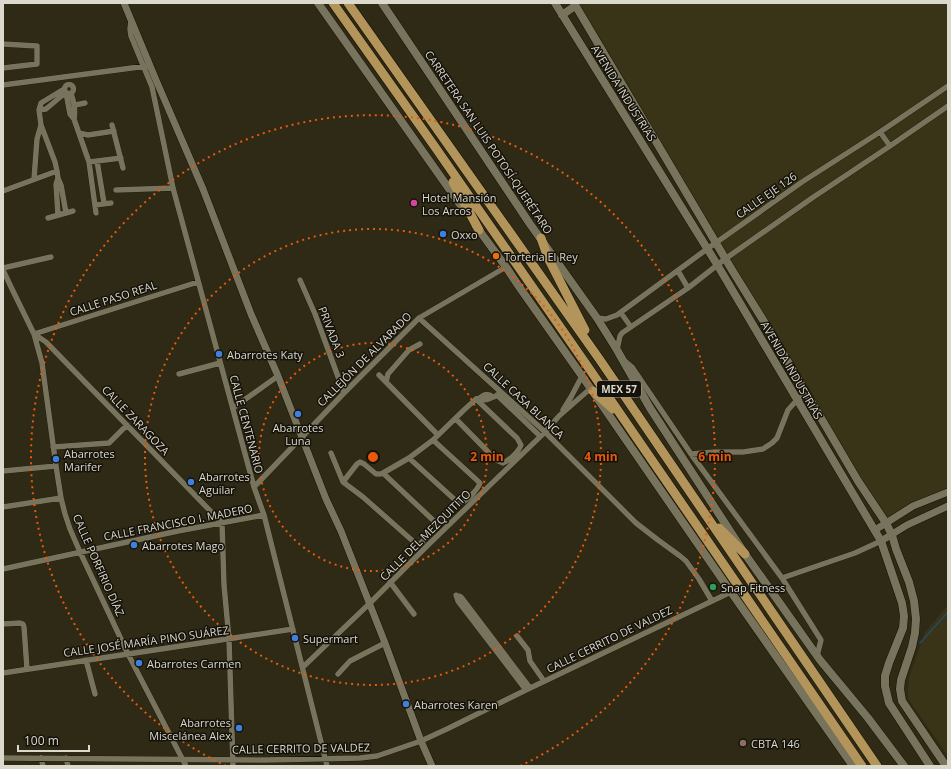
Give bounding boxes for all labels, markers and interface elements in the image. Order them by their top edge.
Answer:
street label: AVENIDA INDUSTRIAS [588,42,660,144]
street label: CARRETERA SAN LUIS POTOSÍ-QUERÉTARO [422,47,556,237]
street label: CALLE EJE 126 [733,168,799,222]
place label: Hotel Mansión Los Arcos [422,190,497,218]
marker: Hotel Mansión Los Arcos [409,198,419,208]
place label: Oxxo [451,227,478,242]
marker: Oxxo [438,229,448,239]
place label: Torteria El Rey [504,249,578,264]
marker: Torteria El Rey [491,251,501,261]
street label: CALLE PASO REAL [67,277,159,319]
street label: PRIVADA 3 [315,304,349,360]
street label: CALLEJÓN DE ALVARADO [314,309,414,409]
street label: AVENIDA INDUSTRIAS [758,318,826,422]
place label: Abarrotes Katy [227,347,303,362]
marker: Abarrotes Katy [214,349,224,359]
street label: CALLE CASA BLANCA [480,358,568,442]
street label: CALLE CENTENARIO [227,373,267,475]
road number: MEX 57 [597,381,641,397]
street label: CALLE ZARAGOZA [99,382,173,458]
marker: Abarrotes Luna [293,409,303,419]
place label: Abarrotes Luna [273,420,323,448]
place label: Abarrotes Marifer [64,446,115,474]
text: 2 min [470,448,504,465]
text: 4 min [584,448,618,465]
text: 6 min [698,448,732,465]
centre of rings [366,450,380,464]
marker: Abarrotes Marifer [51,454,61,464]
place label: Abarrotes Aguilar [199,469,250,497]
marker: Abarrotes Aguilar [186,477,196,487]
street label: CALLE DEL MEZQUITITO [376,486,474,584]
street label: CALLE FRANCISCO I. MADERO [102,500,254,544]
street label: CALLE PORFIRIO DÍAZ [70,511,128,619]
place label: Abarrotes Mago [142,538,225,553]
marker: Abarrotes Mago [129,540,139,550]
place label: Snap Fitness [721,580,785,595]
marker: Snap Fitness [708,582,718,592]
street label: CALLE CERRITO DE VALDEZ [544,602,674,676]
street label: CALLE JOSÉ MARÍA PINO SUÁREZ [62,622,230,660]
place label: Supermart [303,631,358,646]
marker: Supermart [290,633,300,643]
place label: Abarrotes Carmen [147,656,241,671]
marker: Abarrotes Carmen [134,658,144,668]
place label: Abarrotes Karen [414,697,498,712]
marker: Abarrotes Karen [401,699,411,709]
place label: Abarrotes Miscelánea Alex [149,715,231,743]
marker: Abarrotes Miscelánea Alex [234,723,244,733]
scale bar [18,727,89,753]
text: 100 m [24,732,59,749]
place label: CBTA 146 [751,736,800,751]
marker: CBTA 146 [738,738,748,748]
street label: CALLE CERRITO DE VALDEZ [232,739,370,757]

